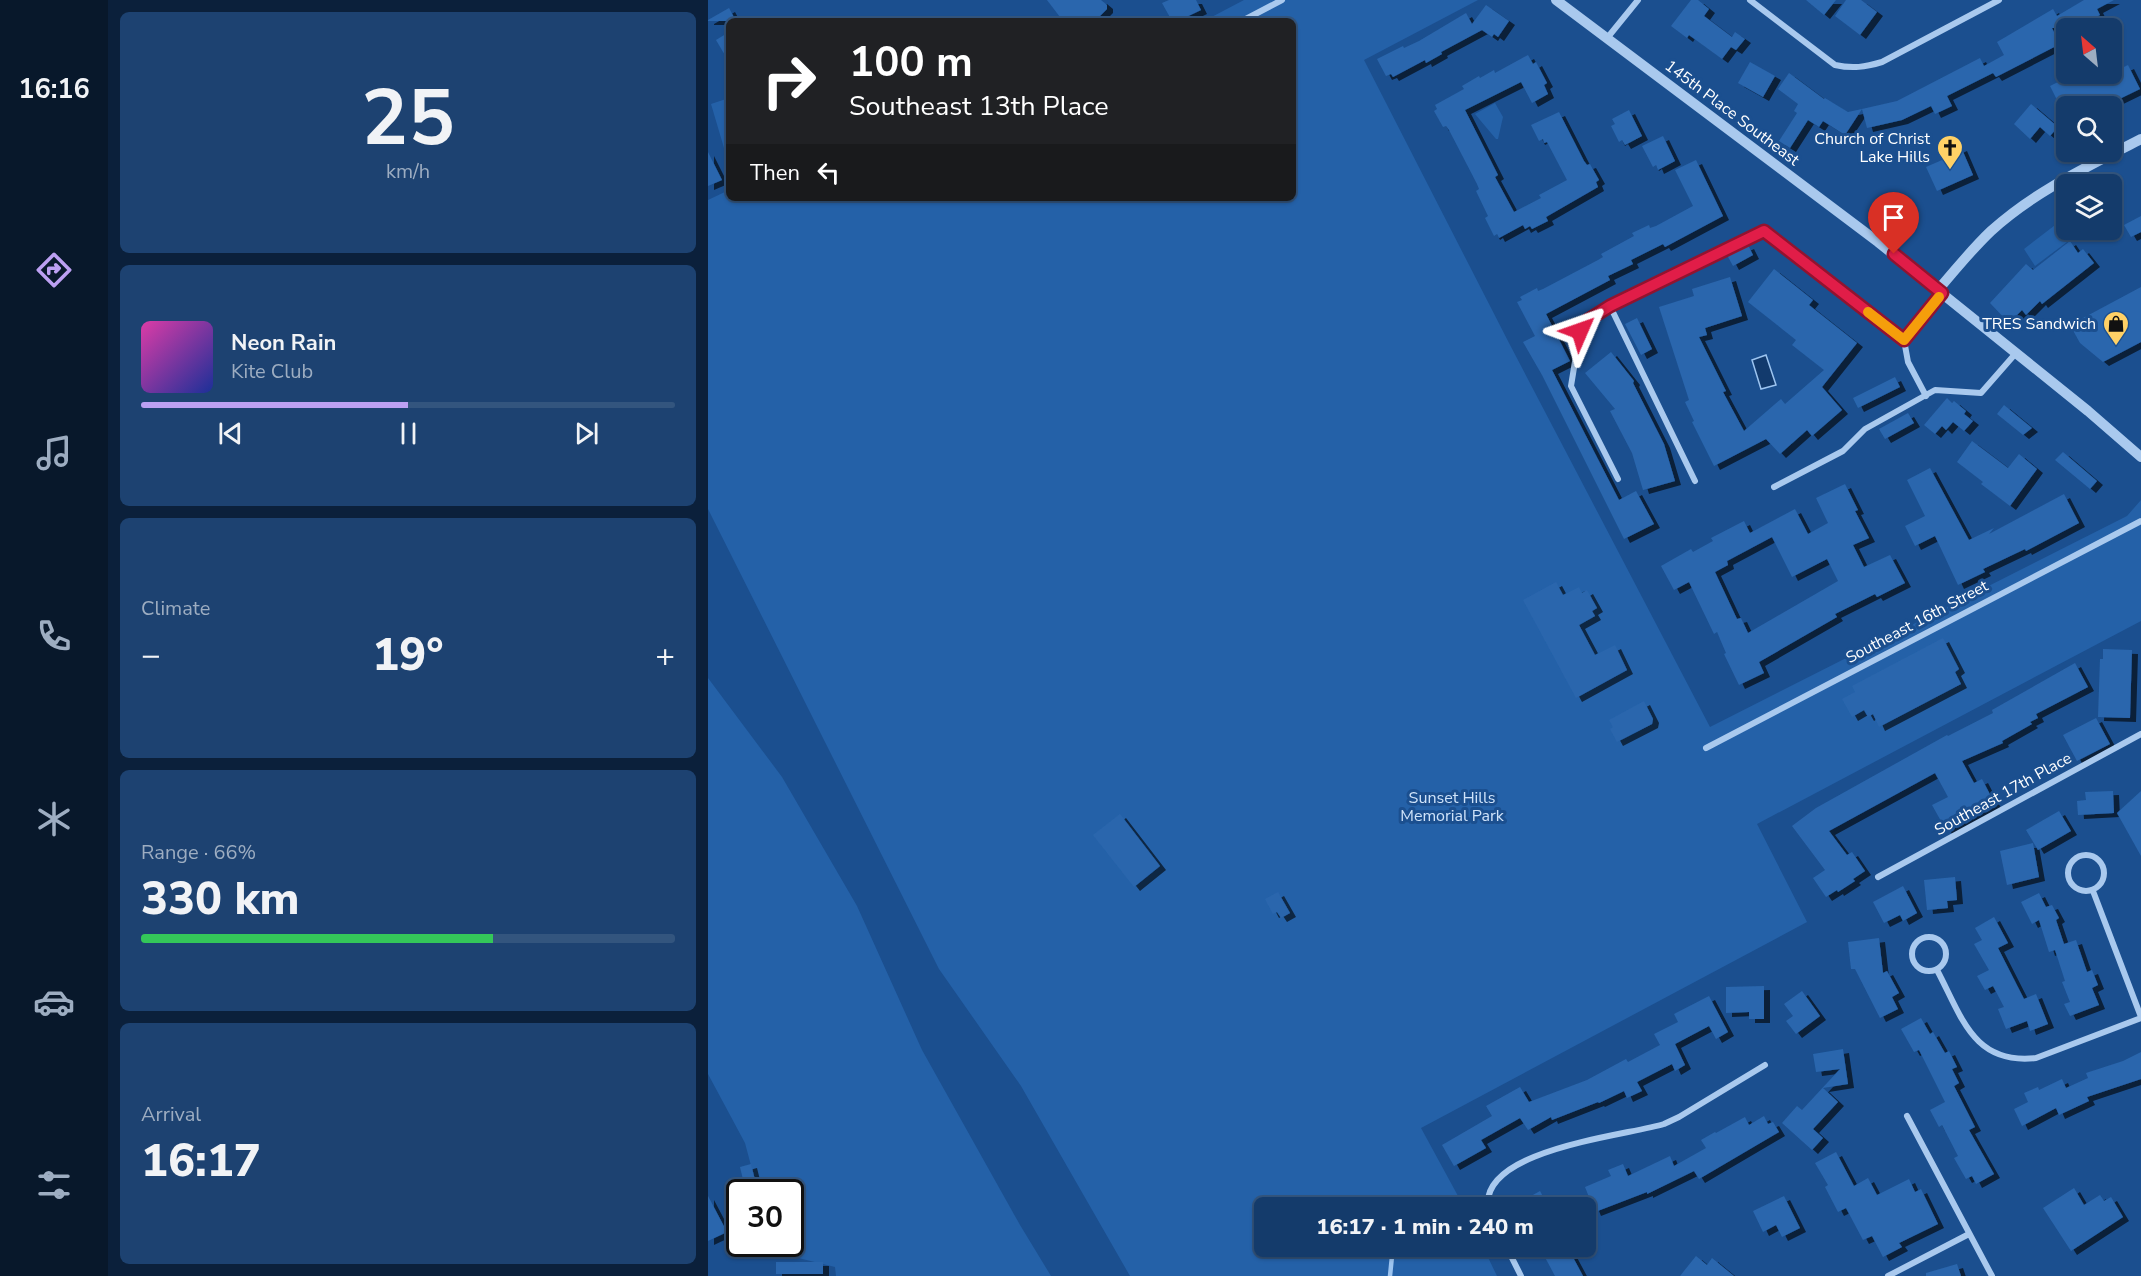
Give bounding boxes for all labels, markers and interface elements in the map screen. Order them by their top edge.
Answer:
north arrow [2056,18,2122,84]
map controls [2056,18,2122,240]
text: 100 m [849,34,973,91]
icon: right [750,42,828,120]
street label: 145th Place Southeast [1660,55,1804,171]
text: 25 [361,65,455,172]
text: 16:16 [18,71,90,108]
text: Southeast 13th Place [849,88,1109,125]
button: search [2056,96,2122,162]
place label: Church of Christ Lake Hills [1814,128,1930,168]
church icon: Church of Christ Lake Hills [1935,133,1965,171]
icon: left [812,156,845,189]
text: km/h [386,158,430,185]
text: Then [750,158,800,188]
button: layers [2056,174,2122,240]
pin [1868,192,1919,254]
icon: arrive [1877,201,1910,234]
icon: directions [33,249,75,291]
position arrow [1548,299,1612,363]
shop icon: TRES Sandwich [2101,309,2131,347]
place label: TRES Sandwich [1982,313,2096,335]
text: Neon Rain [231,328,336,358]
text: Kite Club [231,358,313,385]
icon: previous [214,417,247,450]
icon: pause [392,417,425,450]
icon: next [570,417,603,450]
icon: music [33,432,75,474]
street label: Southeast 16th Street [1842,575,1992,669]
text: Climate [141,595,210,622]
icon: phone [33,615,75,657]
text: 19° [372,625,444,686]
text: − [141,633,161,678]
text: + [655,633,675,678]
street label: Southeast 17th Place [1930,747,2076,841]
park label: Sunset Hills Memorial Park [1400,787,1505,827]
icon: climate [33,798,75,840]
text: Range · 66% [141,839,256,866]
text: 330 km [141,869,300,930]
icon: car [33,981,75,1023]
text: Arrival [141,1101,201,1128]
text: 16:17 [141,1131,261,1192]
icon: filters [33,1164,75,1206]
speed limit sign: 30 [726,1179,804,1257]
text: 16:17 · 1 min · 240 m [1316,1212,1534,1242]

